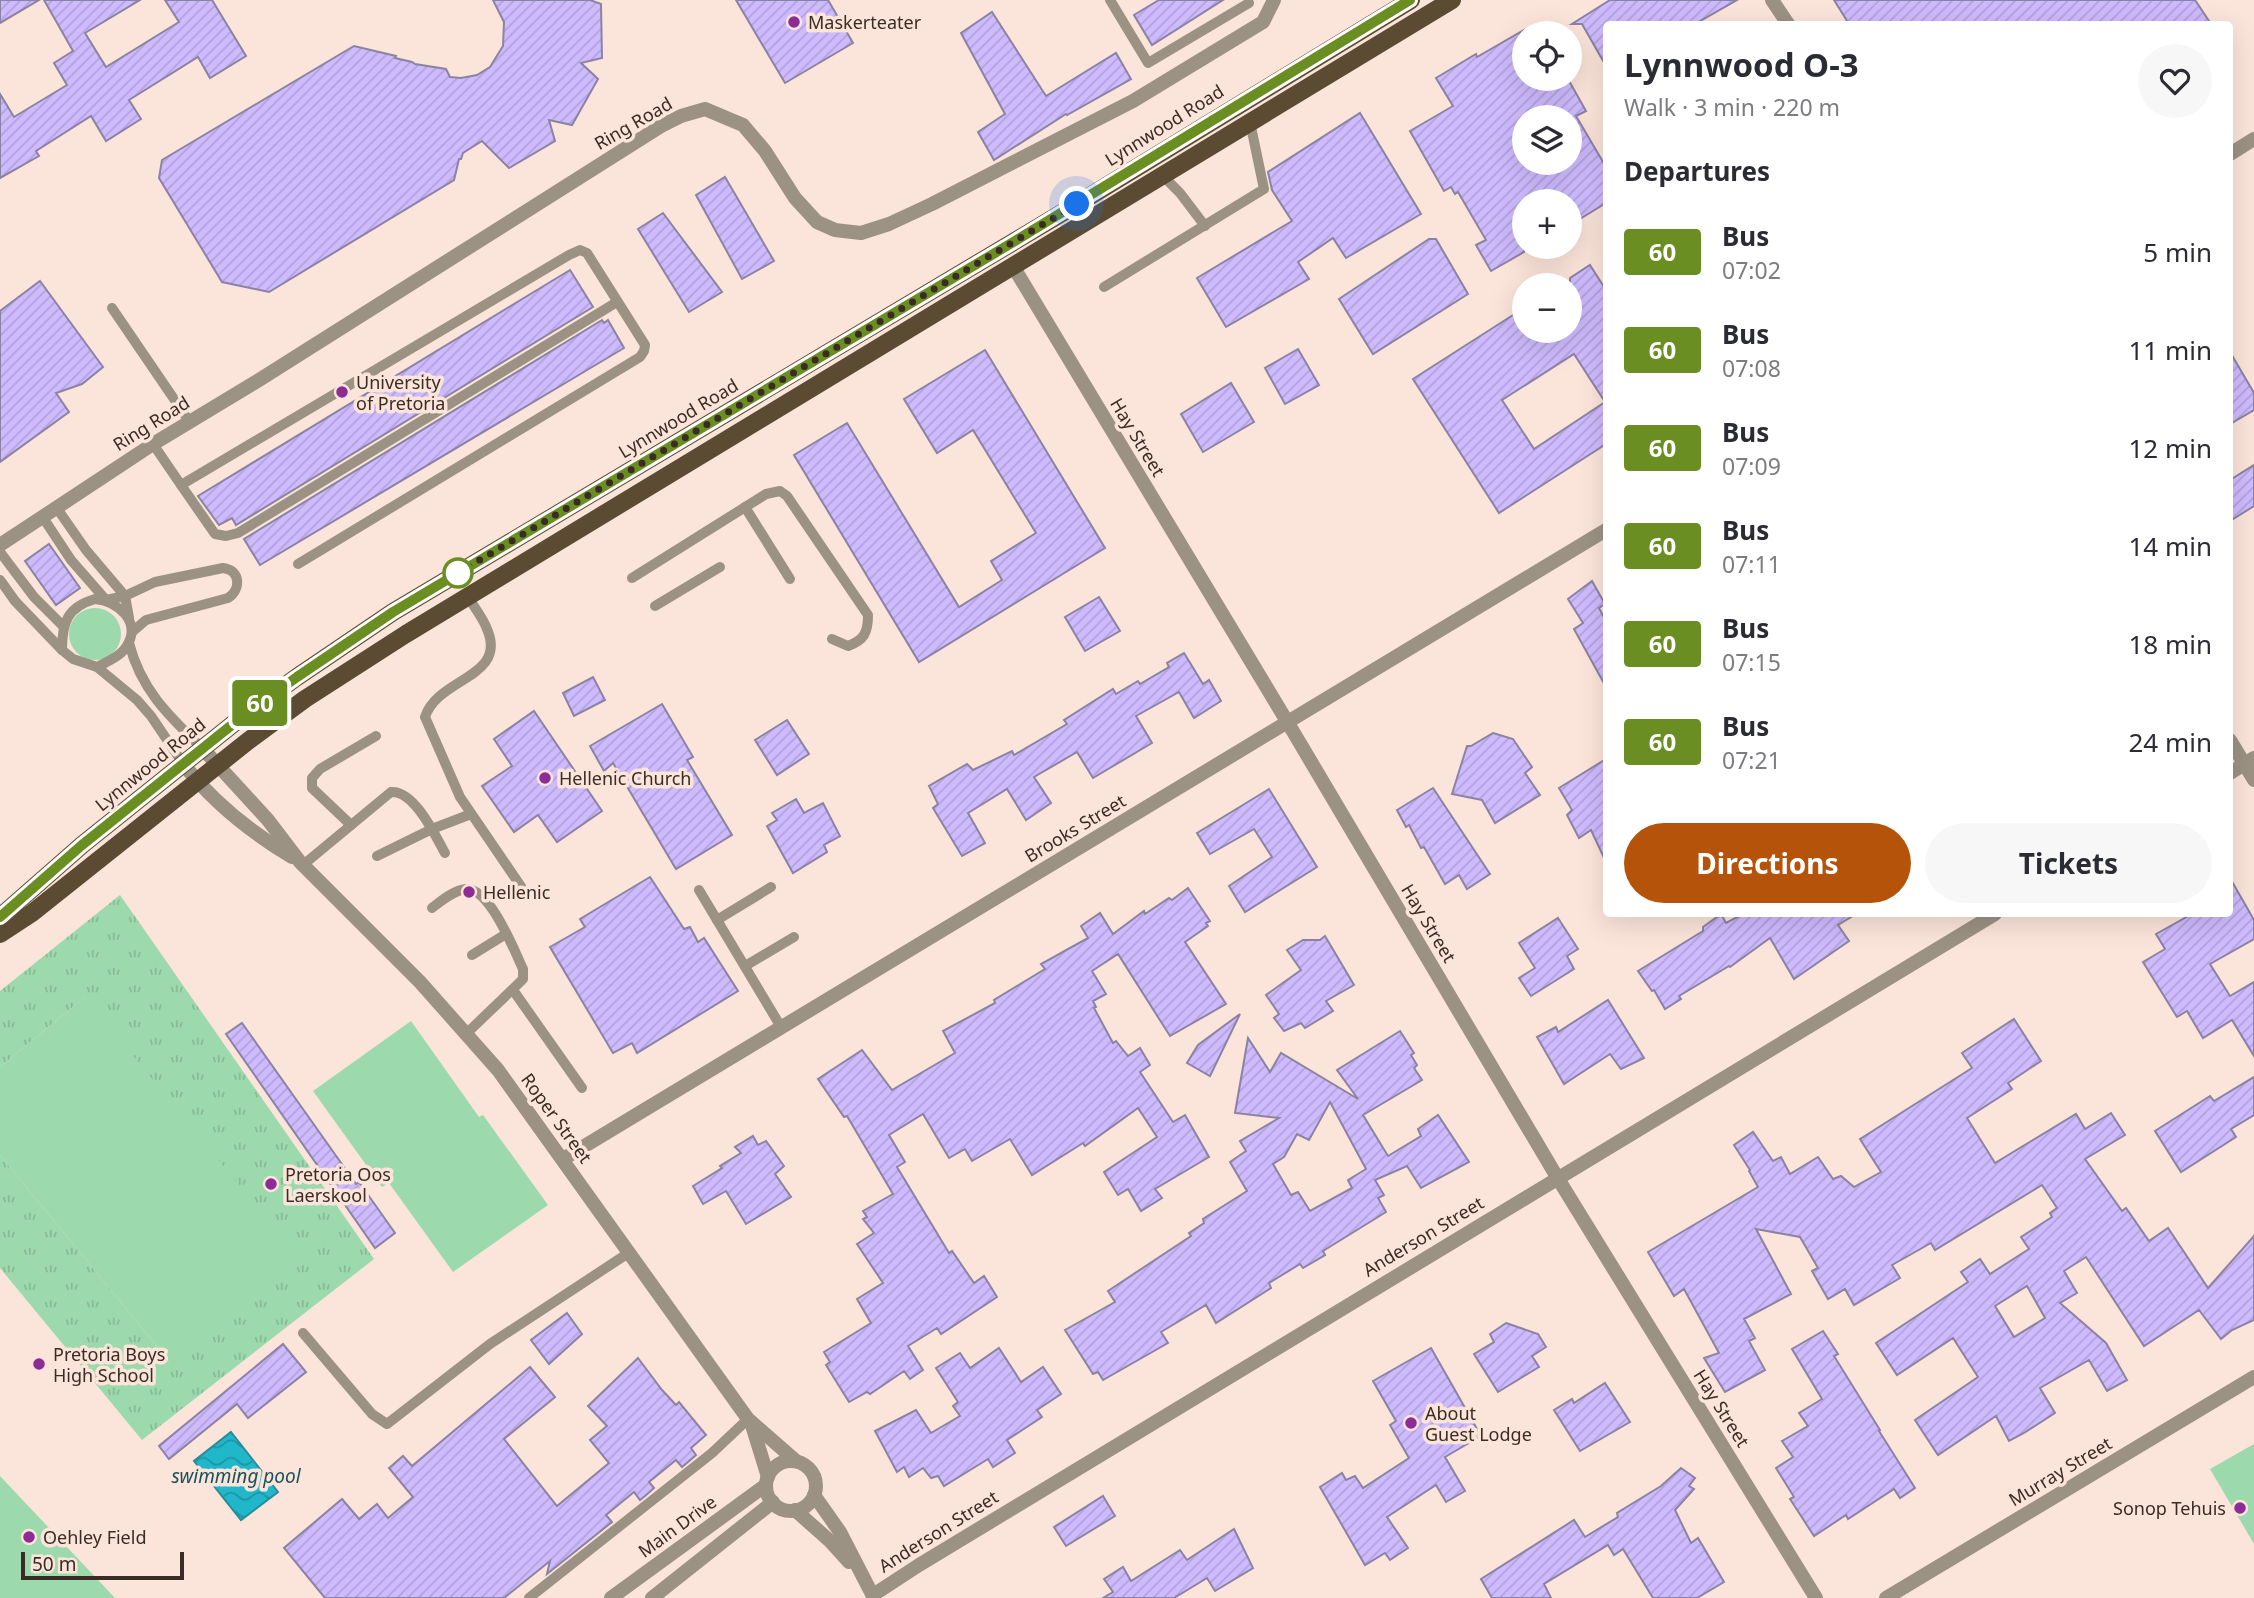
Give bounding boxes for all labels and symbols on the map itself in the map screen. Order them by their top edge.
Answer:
place label: Maskerteater [808,10,922,34]
marker: Maskerteater [786,14,802,30]
street label: Lynnwood Road [1100,79,1228,171]
street label: Ring Road [590,91,676,155]
your location [1059,186,1094,221]
place label: University of Pretoria [356,370,445,415]
street label: Lynnwood Road [614,373,742,463]
marker: University of Pretoria [334,384,350,400]
street label: Ring Road [108,390,194,456]
street label: Hay Street [1105,393,1171,481]
unlabelled marker [443,558,473,588]
line badge: 60 [229,680,292,726]
street label: Lynnwood Road [90,712,210,816]
place label: Hellenic Church [559,766,691,790]
marker: Hellenic Church [537,770,553,786]
street label: Brooks Street [1020,788,1130,868]
street label: Hay Street [1396,879,1462,967]
place label: Hellenic [483,880,551,904]
marker: Hellenic [461,884,477,900]
street label: Roper Street [516,1068,598,1168]
place label: Pretoria Oos Laerskool [285,1162,391,1207]
marker: Pretoria Oos Laerskool [263,1176,279,1192]
street label: Anderson Street [1358,1190,1488,1282]
place label: Pretoria Boys High School [53,1342,165,1387]
marker: Pretoria Boys High School [31,1356,47,1372]
street label: Hay Street [1689,1365,1756,1452]
place label: About Guest Lodge [1425,1401,1532,1446]
marker: About Guest Lodge [1403,1415,1419,1431]
street label: Murray Street [2004,1431,2116,1511]
water label: swimming pool [171,1463,302,1489]
street label: Anderson Street [874,1484,1003,1577]
street label: Main Drive [633,1489,721,1563]
place label: Sonop Tehuis [2113,1496,2226,1520]
marker: Sonop Tehuis [2232,1500,2248,1516]
place label: Oehley Field [43,1525,146,1549]
marker: Oehley Field [21,1529,37,1545]
scale bar [21,1549,184,1581]

